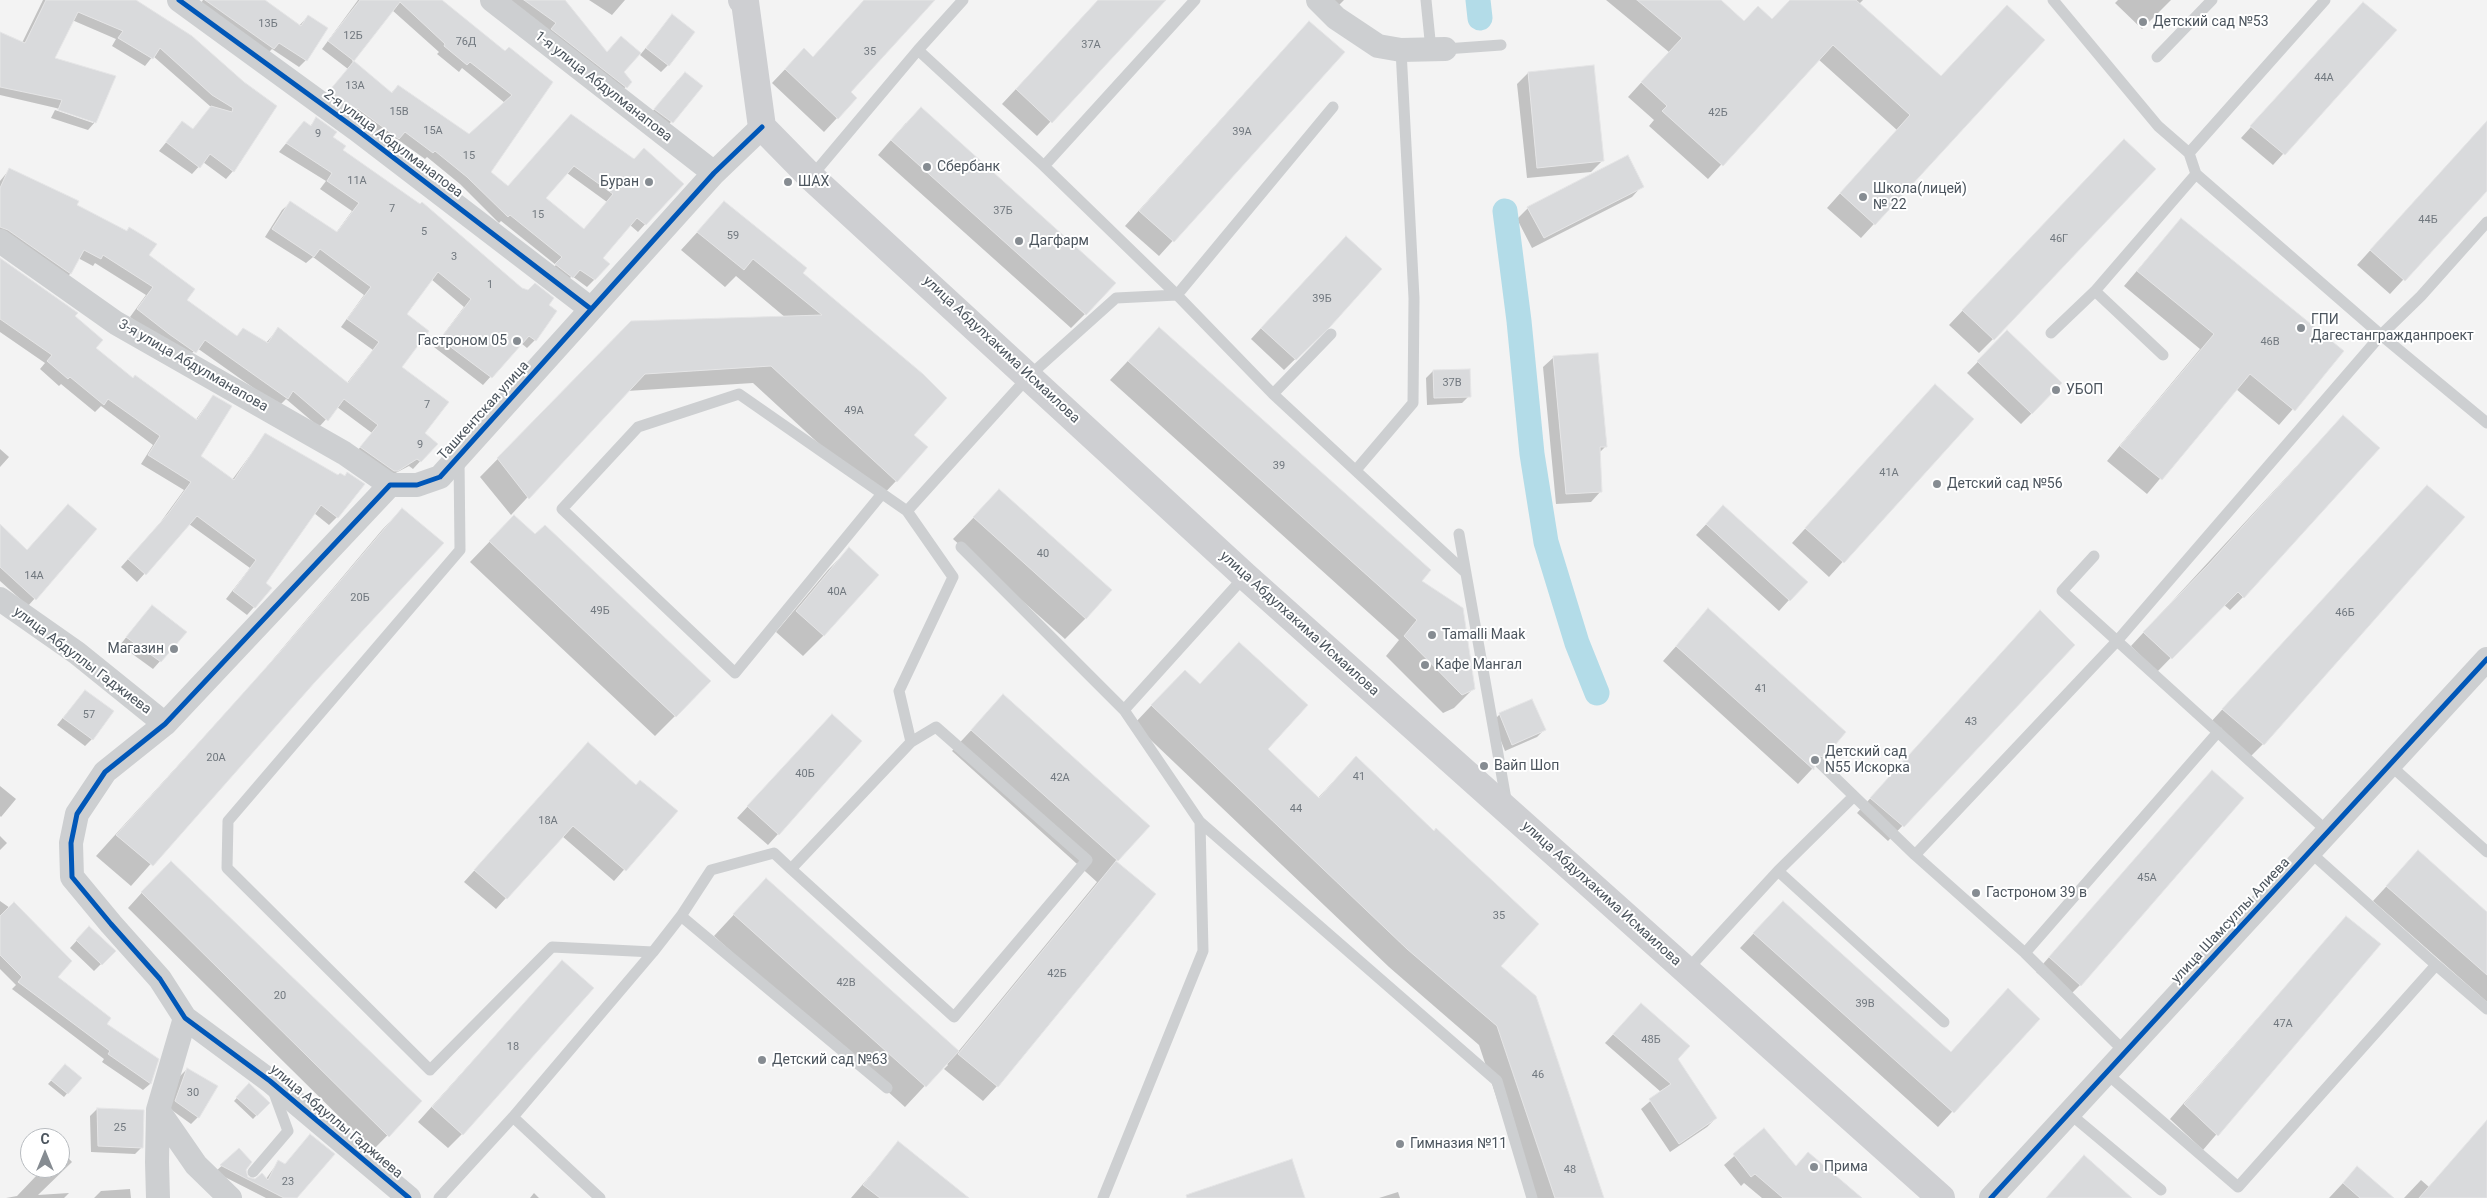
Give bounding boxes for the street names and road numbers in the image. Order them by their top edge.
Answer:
street label: 1-я улица Абдулманапова [531,28,675,146]
street label: 2-я улица Абдулманапова [320,86,466,202]
street label: улица Абдулхакима Исмаилова [919,273,1083,427]
street label: 3-я улица Абдулманапова [115,316,271,416]
street label: Ташкентская улица [435,358,533,464]
street label: улица Абдулхакима Исмаилова [1216,548,1382,700]
street label: улица Абдуллы Гаджиева [10,604,154,718]
street label: улица Абдулхакима Исмаилова [1518,818,1684,970]
street label: улица Шамсуллы Алиева [2168,855,2294,987]
street label: улица Абдуллы Гаджиева [266,1061,406,1183]

